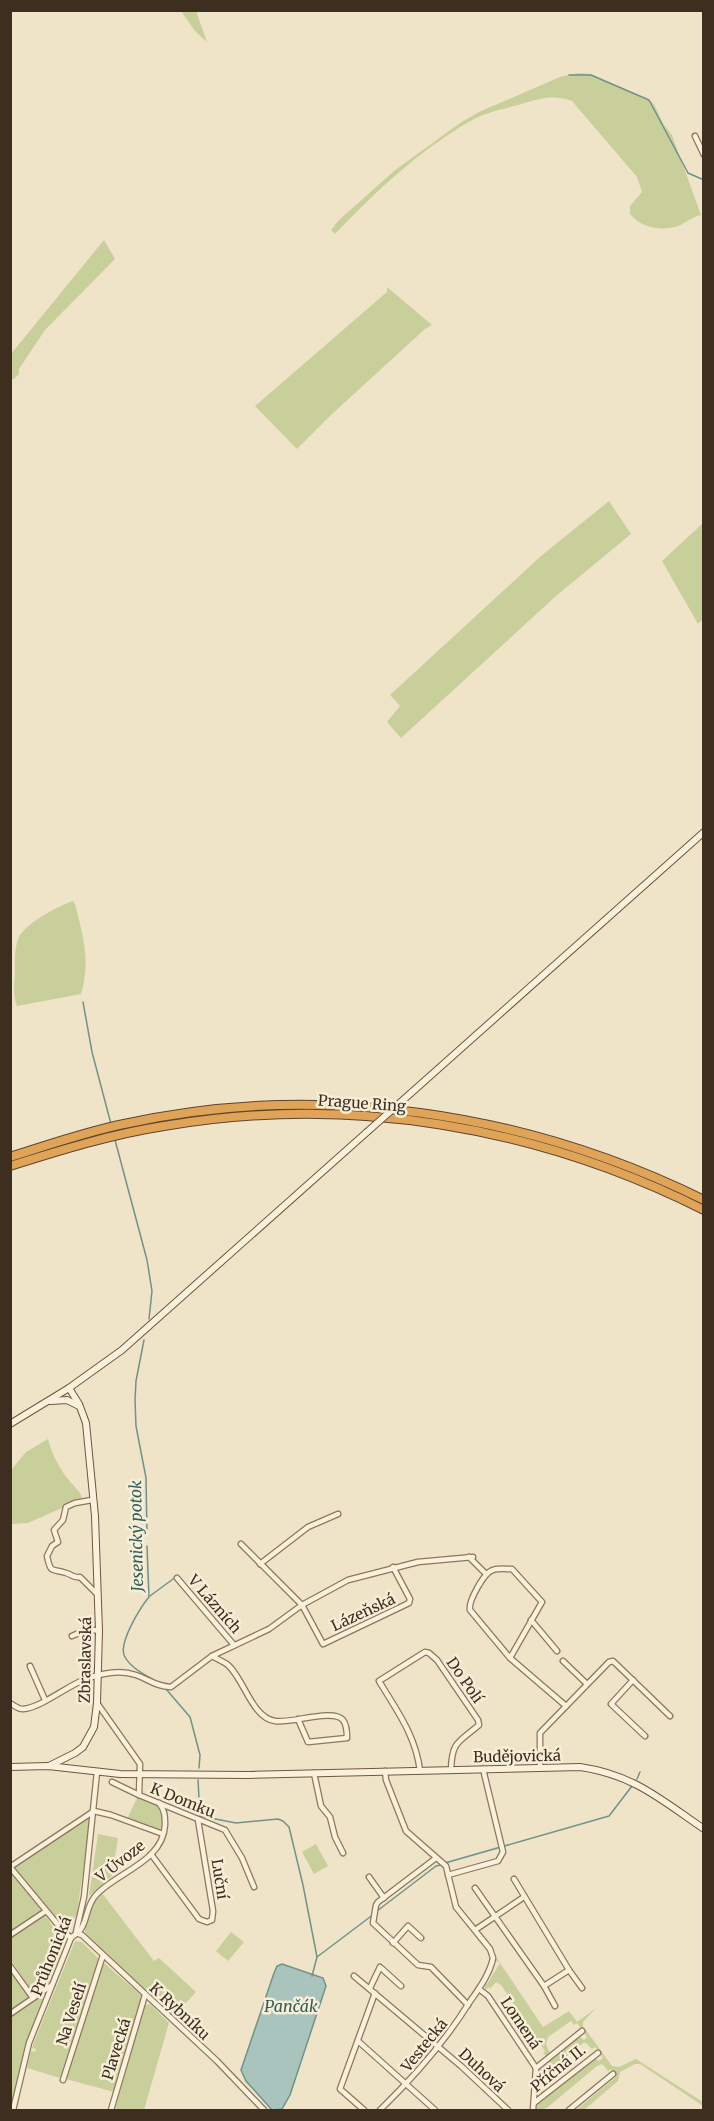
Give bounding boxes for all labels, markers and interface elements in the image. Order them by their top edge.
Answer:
street label: Prague Ring [317,1090,407,1116]
water label: Jesenický potok [125,1480,147,1594]
street label: V Lázních [184,1570,246,1637]
street label: Lázeňská [328,1589,398,1635]
street label: Zbraslavská [75,1617,95,1703]
street label: Do Polí [442,1653,488,1707]
street label: Budějovická [473,1746,561,1766]
street label: K Domku [148,1778,218,1822]
street label: V Úvoze [90,1835,149,1887]
street label: Luční [207,1857,233,1902]
street label: Průhonická [26,1914,76,1998]
street label: K Rybníku [146,1978,214,2044]
street label: Na Veselí [52,1979,90,2048]
street label: Lomená [497,1993,545,2053]
water label: Pančák [264,1996,318,2016]
street label: Vestecká [396,2015,451,2076]
street label: Plavecká [98,2016,134,2082]
street label: Příčná II. [527,2040,589,2096]
street label: Duhová [455,2044,509,2096]

